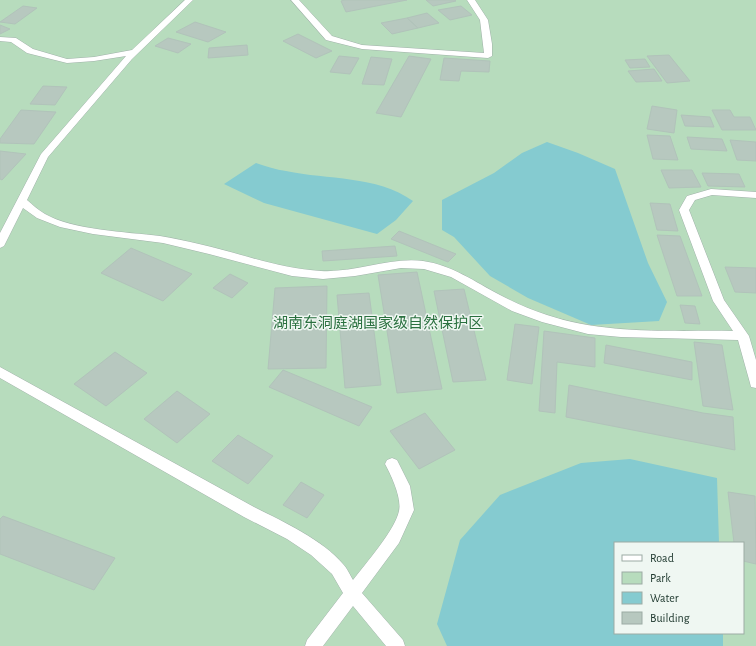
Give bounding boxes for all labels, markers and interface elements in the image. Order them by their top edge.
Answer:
park label: 湖南东洞庭湖国家级自然保护区 [273,314,483,331]
legend [614,542,744,634]
text: Road [650,552,674,564]
text: Park [650,572,671,584]
text: Water [650,592,679,604]
text: Building [650,612,690,624]

